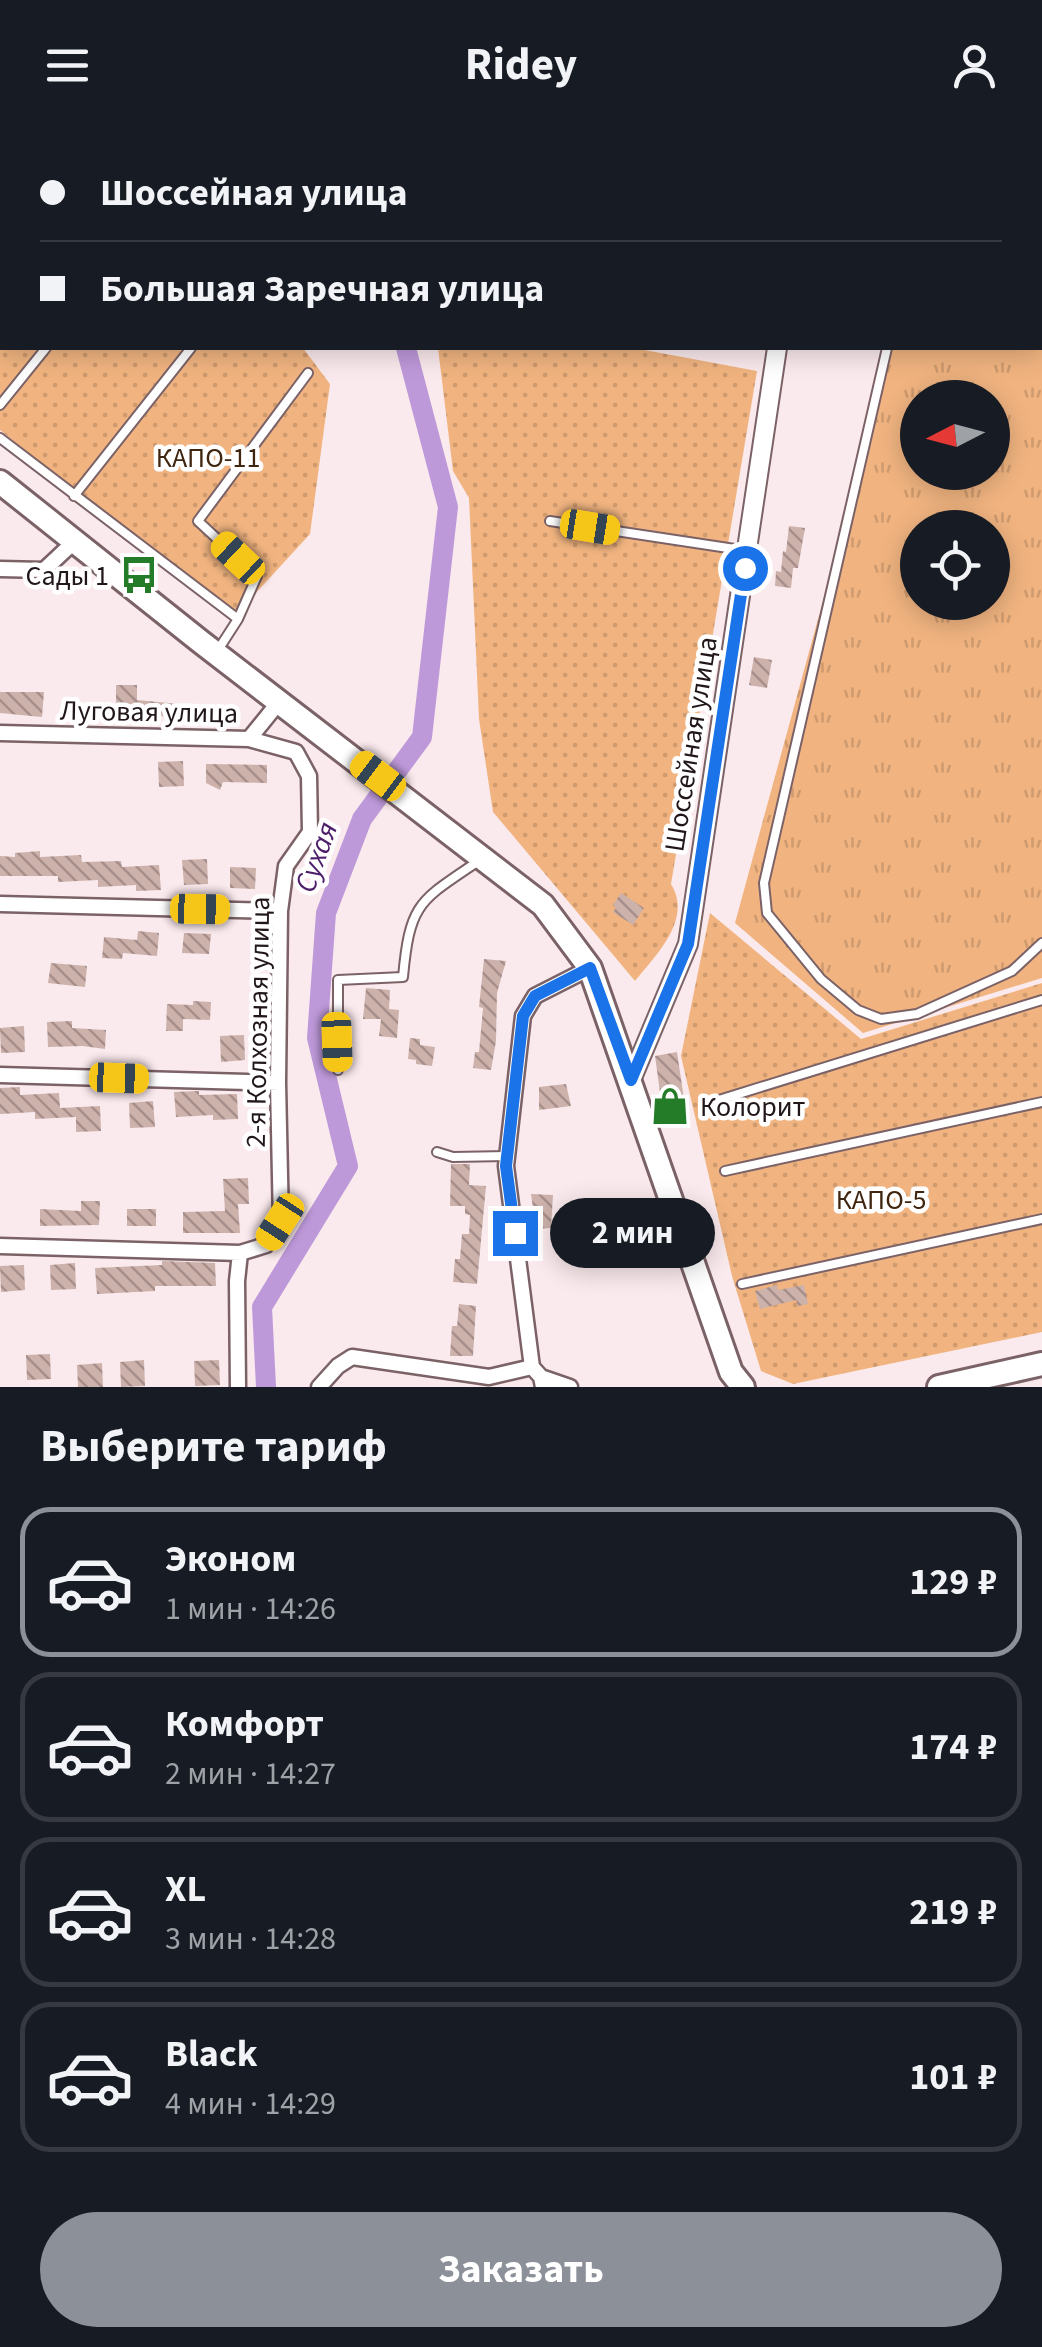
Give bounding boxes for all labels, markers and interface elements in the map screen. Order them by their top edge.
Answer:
text: Ridey [465,33,577,97]
icon: menu [40,38,95,93]
icon: person [947,38,1002,93]
text: Шоссейная улица [100,166,408,220]
text: Большая Заречная улица [100,262,544,316]
north arrow [900,380,1010,490]
map controls [900,380,1010,620]
park label: КАПО-11 [156,438,260,478]
car [558,507,622,547]
button: locate [900,510,1010,620]
car [206,527,270,589]
route start [723,546,768,591]
bus stop icon: Сады 1 [118,554,160,596]
place label: Сады 1 [26,556,109,596]
street label: Шоссейная улица [654,634,728,854]
street label: Луговая улица [60,690,238,734]
car [345,746,411,806]
water label: Сухая [284,816,349,899]
car [170,893,230,925]
street label: 2-я Колхозная улица [236,896,280,1148]
car [321,1011,353,1073]
car [88,1062,150,1094]
shop icon: Колорит [649,1085,691,1127]
place label: Колорит [700,1087,806,1127]
park label: КАПО-5 [836,1180,926,1220]
car [251,1189,309,1255]
callout: 2 мин [550,1198,715,1268]
text: 2 мин [592,1210,673,1256]
route end [493,1211,538,1256]
text: Выберите тариф [40,1415,387,1479]
text: Эконом [165,1532,296,1586]
icon: car [45,1537,135,1627]
text: 129 ₽ [909,1555,997,1609]
text: 1 мин · 14:26 [165,1586,336,1632]
text: Комфорт [165,1697,324,1751]
icon: car [45,1702,135,1792]
text: 174 ₽ [909,1720,997,1774]
text: 2 мин · 14:27 [165,1751,336,1797]
text: XL [165,1862,206,1916]
icon: car [45,1867,135,1957]
text: 219 ₽ [909,1885,997,1939]
text: 3 мин · 14:28 [165,1916,336,1962]
text: Black [165,2027,258,2081]
icon: car [45,2032,135,2122]
text: 101 ₽ [909,2050,997,2104]
text: 4 мин · 14:29 [165,2081,336,2127]
button: Заказать [40,2212,1002,2327]

